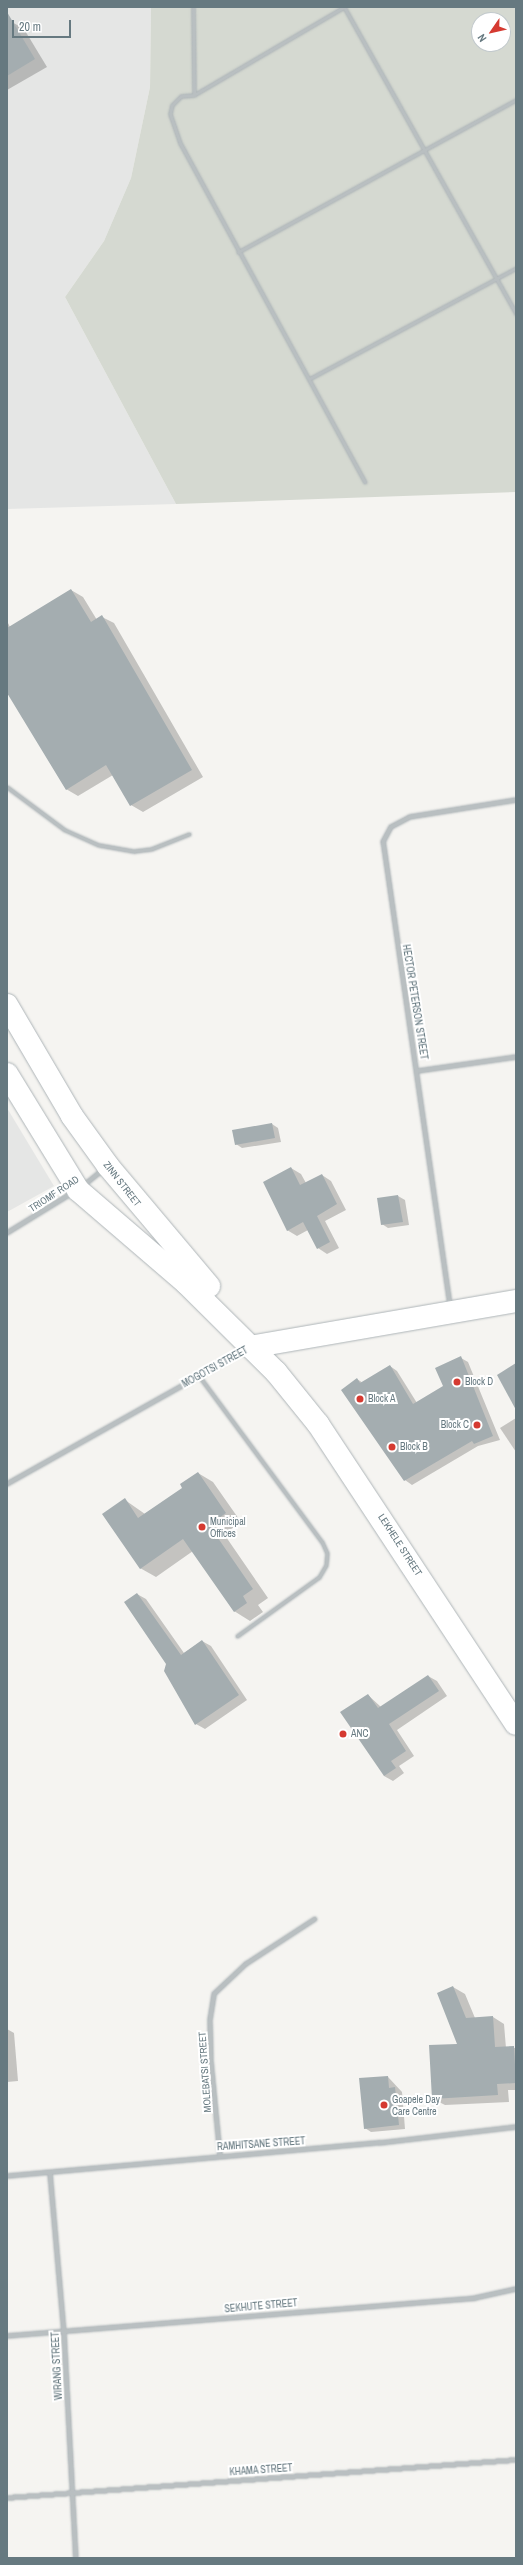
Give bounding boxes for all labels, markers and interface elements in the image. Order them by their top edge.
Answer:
scale bar [14,12,73,38]
north arrow [471,12,511,52]
text: 20 m [19,19,41,35]
text: N [474,32,490,45]
street label: HECTOR PETERSON STREET [400,944,430,1060]
street label: ZINN STREET [101,1159,143,1209]
street label: TRIOMF ROAD [27,1173,81,1215]
street label: MOGOTSI STREET [180,1344,250,1390]
place label: Block D [465,1376,493,1388]
marker: Block D [452,1377,462,1387]
place label: Block A [368,1393,396,1405]
marker: Block A [355,1394,365,1404]
place label: Block C [441,1419,469,1431]
marker: Block C [472,1420,482,1430]
place label: Block B [400,1441,428,1453]
marker: Block B [387,1442,397,1452]
street label: LEKHELE STREET [375,1512,425,1578]
place label: Municipal Offices [210,1515,246,1538]
marker: Municipal Offices [197,1522,207,1532]
place label: ANC [351,1728,368,1740]
marker: ANC [338,1729,348,1739]
street label: MOLEBATSI STREET [196,2031,214,2113]
place label: Goapele Day Care Centre [392,2093,440,2116]
marker: Goapele Day Care Centre [379,2100,389,2110]
street label: RAMHITSANE STREET [216,2135,306,2153]
street label: SEKHUTE STREET [224,2297,298,2315]
street label: WIRANG STREET [49,2332,65,2400]
street label: KHAMA STREET [229,2462,293,2478]

